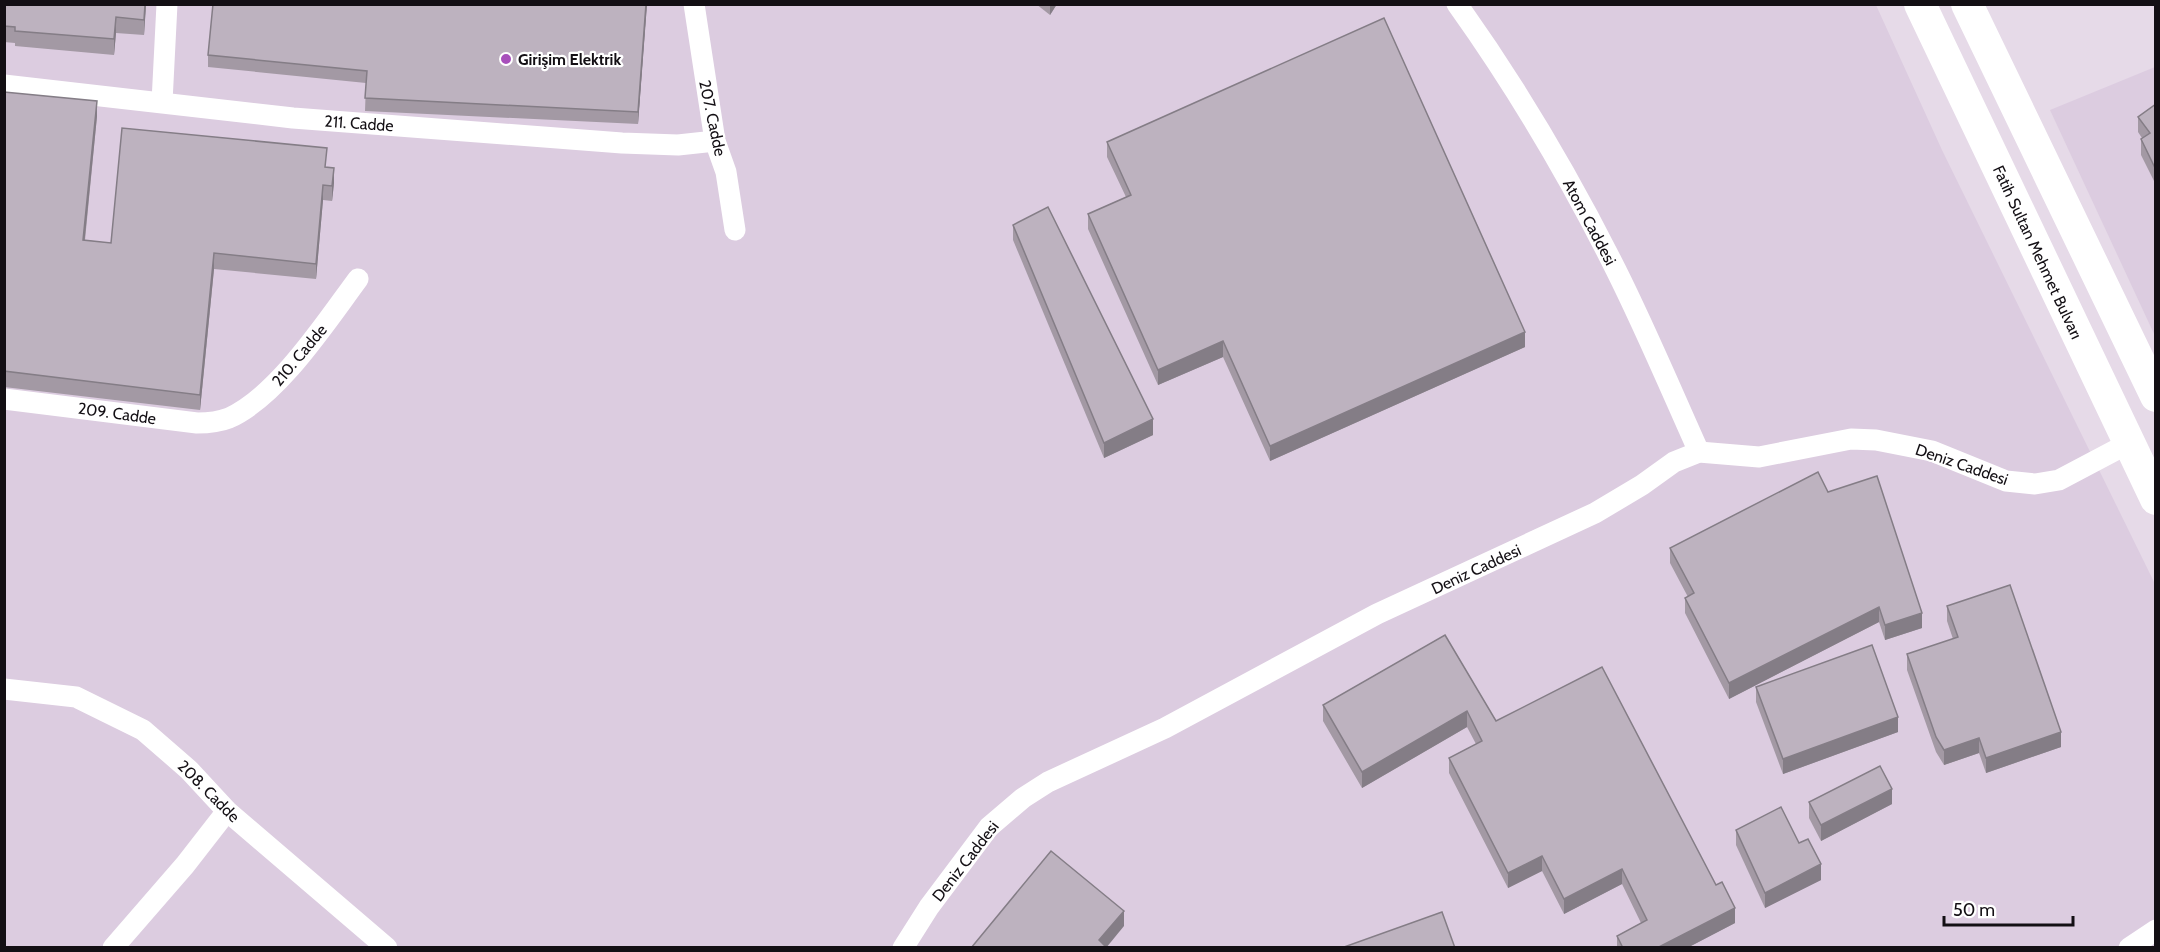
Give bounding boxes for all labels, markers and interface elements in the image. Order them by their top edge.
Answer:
place label: Girişim Elektrik [518,50,621,69]
marker: Girişim Elektrik [499,52,513,66]
street label: 207. Cadde [695,78,730,158]
street label: 211. Cadde [324,112,394,135]
street label: Fatih Sultan Mehmet Bulvarı [1989,162,2086,342]
street label: Atom Caddesi [1559,176,1620,268]
street label: 210. Cadde [268,321,331,390]
street label: 209. Cadde [77,399,157,428]
street label: Deniz Caddesi [1913,440,2011,489]
street label: Deniz Caddesi [1428,540,1524,598]
street label: 208. Cadde [174,756,244,826]
street label: Deniz Caddesi [928,817,1003,905]
scale bar [1944,889,2073,927]
text: 50 m [1953,899,1995,921]

